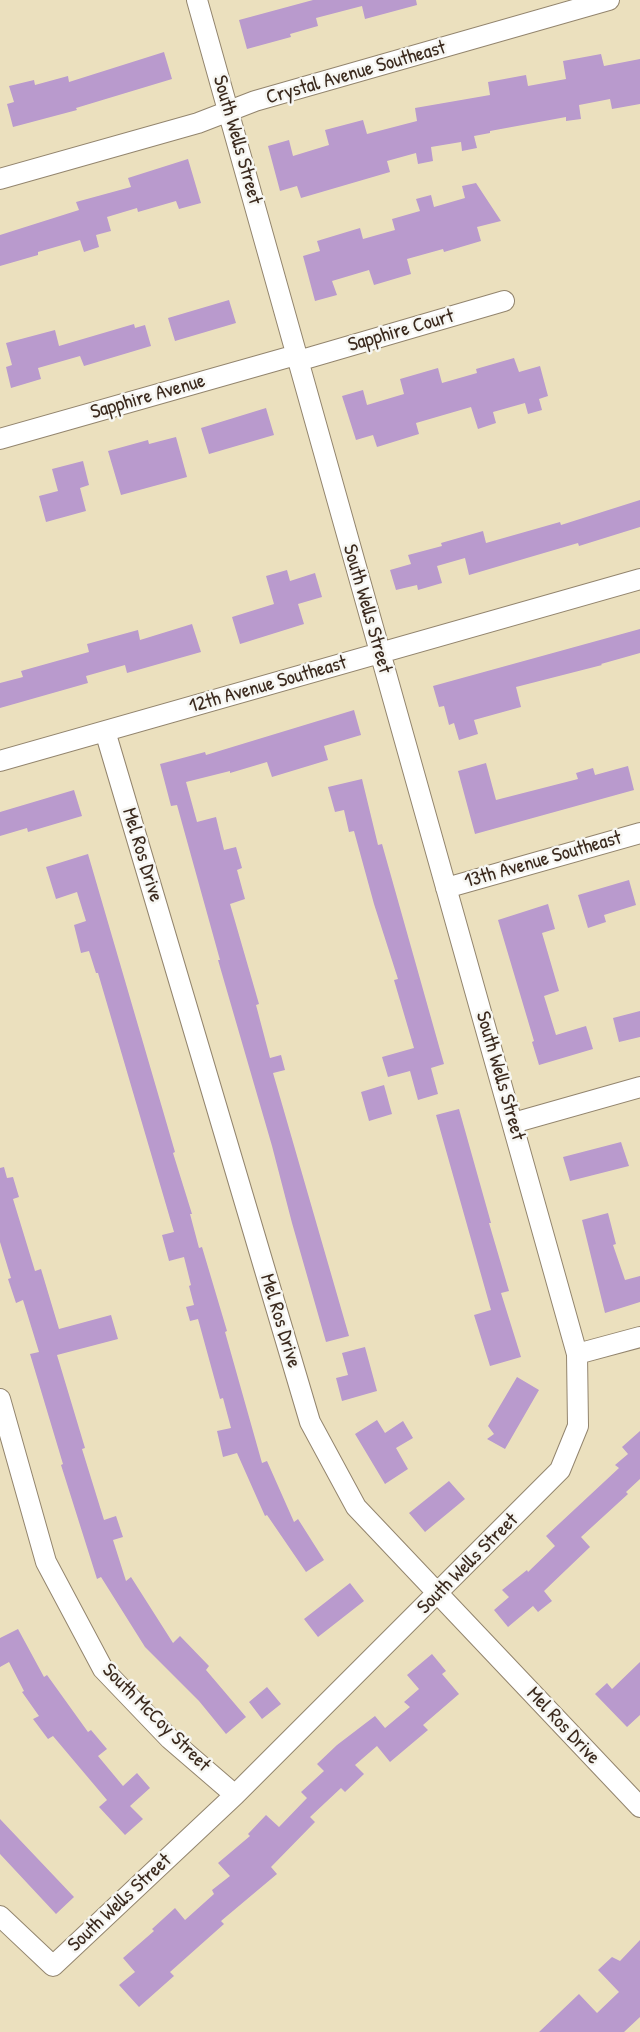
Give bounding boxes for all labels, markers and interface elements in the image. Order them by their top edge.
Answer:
street label: Crystal Avenue Southeast [263,36,449,110]
street label: South Wells Street [207,73,267,207]
street label: Sapphire Court [345,304,457,358]
street label: Sapphire Avenue [88,369,208,425]
street label: South Wells Street [337,542,397,676]
street label: 12th Avenue Southeast [186,651,350,719]
street label: Mel Ros Drive [116,805,168,905]
street label: 13th Avenue Southeast [462,826,624,894]
street label: South Wells Street [470,1009,530,1143]
street label: Mel Ros Drive [254,1271,306,1371]
street label: South Wells Street [413,1509,523,1619]
street label: South McCoy Street [97,1659,215,1777]
street label: Mel Ros Drive [521,1682,605,1770]
street label: South Wells Street [63,1849,177,1957]

